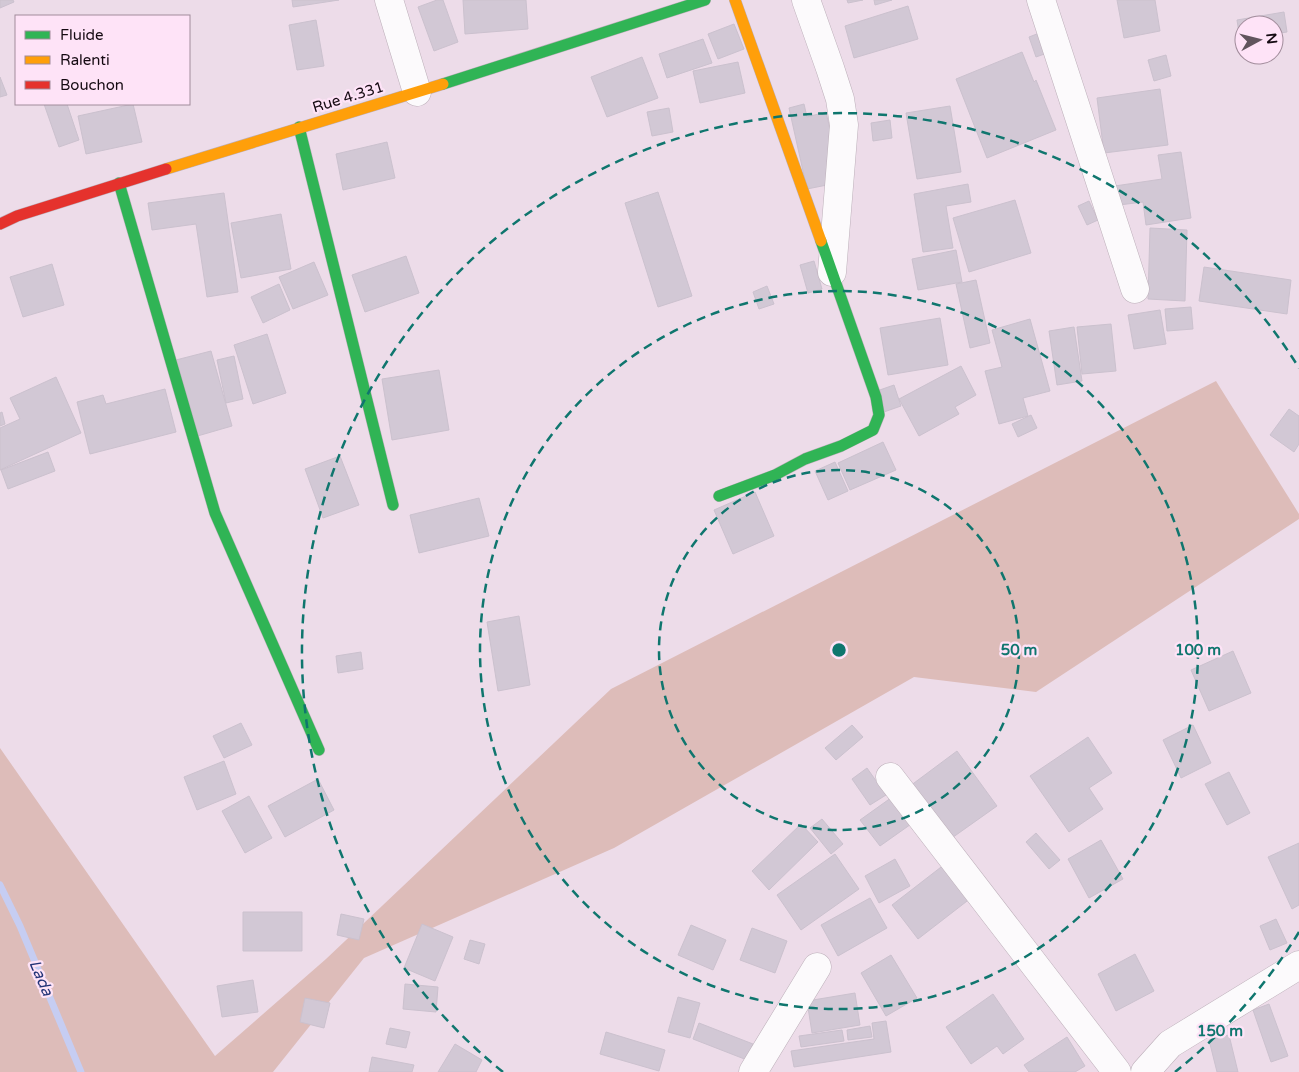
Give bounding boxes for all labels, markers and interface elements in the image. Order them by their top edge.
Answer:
legend [15,15,190,105]
north arrow [1234,15,1284,65]
text: Fluide [60,26,104,44]
text: N [1262,32,1281,45]
text: Ralenti [60,51,110,69]
text: Bouchon [60,76,124,94]
street label: Rue 4.331 [310,78,386,116]
centre of rings [830,641,848,659]
text: 50 m [1001,641,1037,659]
text: 100 m [1175,641,1221,659]
water label: Lada [25,957,58,1000]
text: 150 m [1197,1022,1243,1040]

